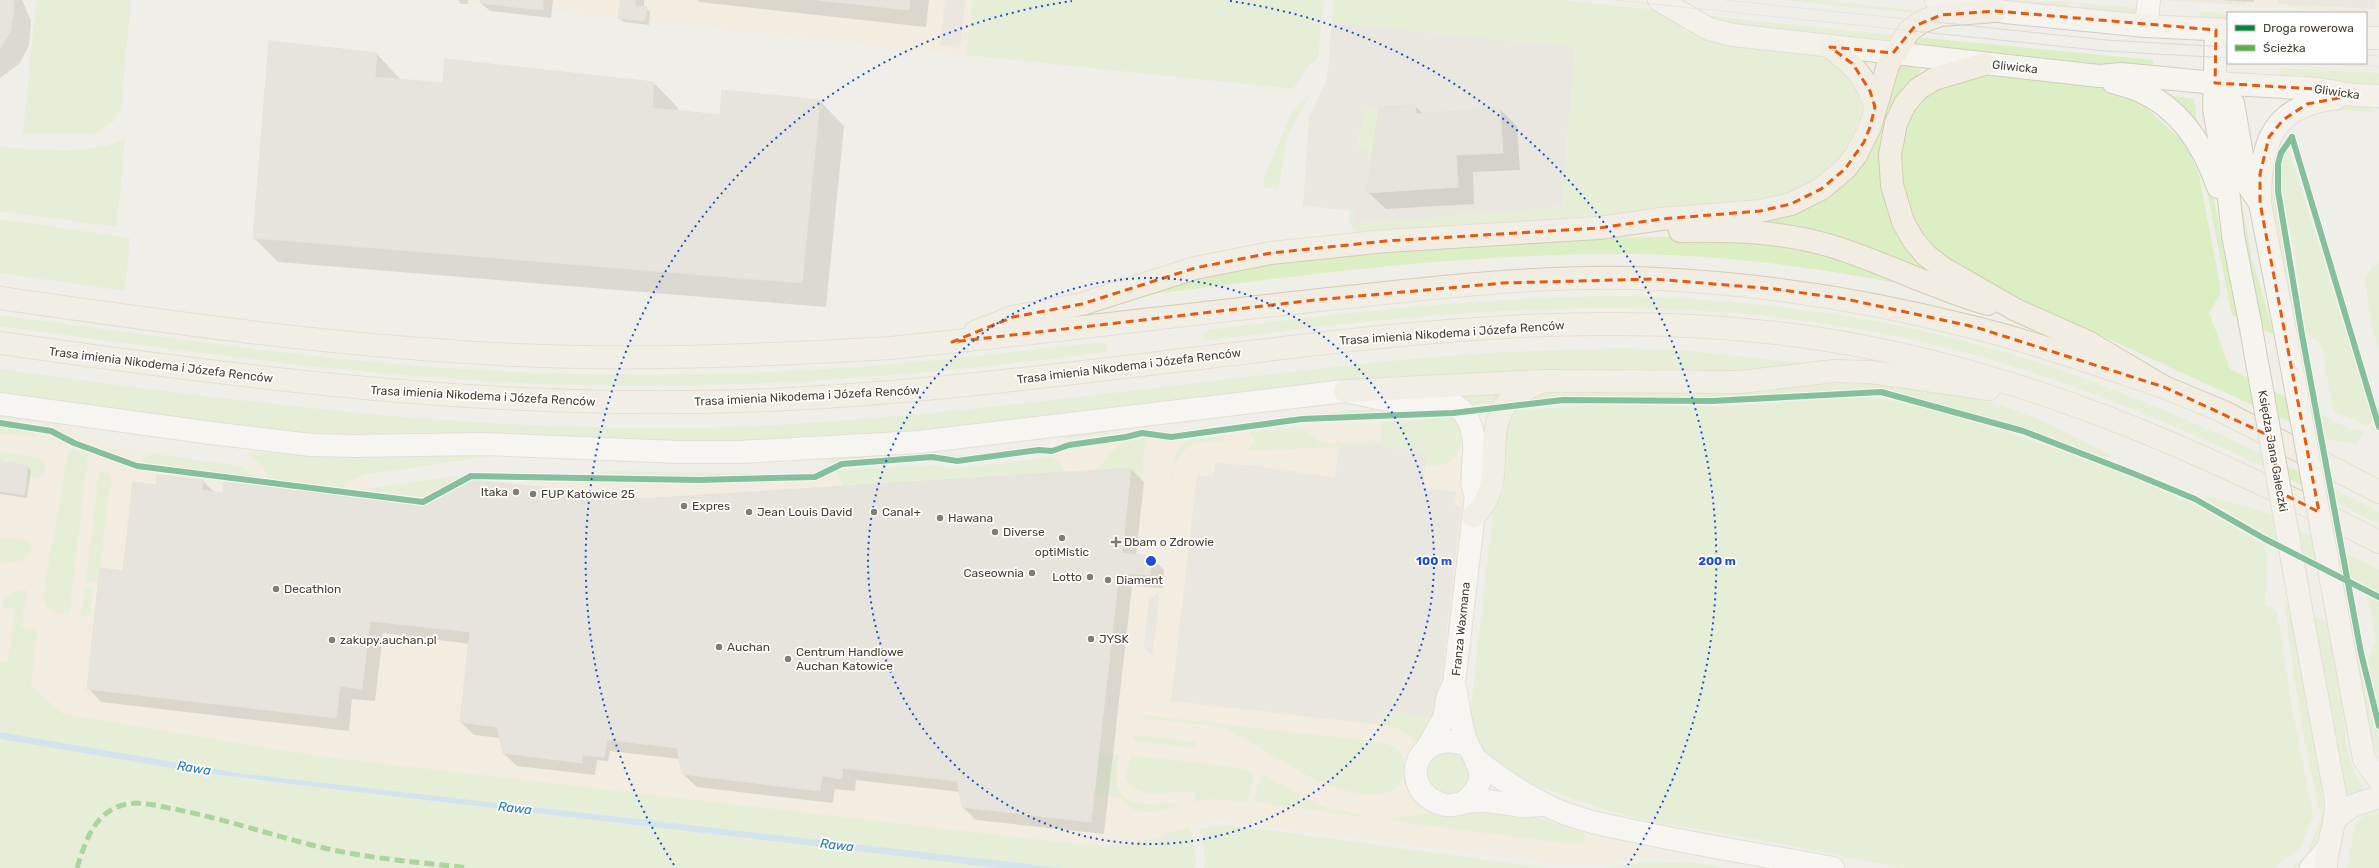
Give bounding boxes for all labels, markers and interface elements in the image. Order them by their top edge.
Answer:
legend [2227,12,2367,64]
text: Droga rowerowa [2263,21,2354,35]
text: Ścieżka [2263,41,2306,55]
street label: Gliwicka [1991,58,2039,76]
street label: Gliwicka [2313,82,2361,102]
street label: Trasa imienia Nikodema i Józefa Renców [1339,318,1565,348]
street label: Trasa imienia Nikodema i Józefa Renców [48,344,274,386]
street label: Trasa imienia Nikodema i Józefa Renców [1016,345,1242,387]
street label: Trasa imienia Nikodema i Józefa Renców [370,383,596,409]
street label: Trasa imienia Nikodema i Józefa Renców [694,383,920,409]
street label: Księdza Jana Gałeczki [2255,389,2291,513]
place label: Itaka [481,485,508,499]
marker: Itaka [511,487,521,497]
place label: FUP Katowice 25 [541,487,635,501]
marker: FUP Katowice 25 [528,489,538,499]
place label: Expres [692,499,730,513]
marker: Expres [679,501,689,511]
place label: Jean Louis David [757,505,852,519]
place label: Canal+ [882,505,921,519]
marker: Jean Louis David [744,507,754,517]
marker: Canal+ [869,507,879,517]
place label: Hawana [948,511,993,525]
marker: Hawana [935,513,945,523]
place label: Diverse [1003,525,1045,539]
marker: Diverse [990,527,1000,537]
marker: optiMistic [1057,533,1067,543]
place label: Dbam o Zdrowie [1124,535,1214,549]
marker: Dbam o Zdrowie [1111,537,1121,547]
place label: optiMistic [1035,545,1090,559]
centre of rings [1144,554,1158,568]
text: 100 m [1416,554,1452,568]
text: 200 m [1698,554,1736,568]
place label: Caseownia [963,566,1024,580]
marker: Caseownia [1027,568,1037,578]
place label: Lotto [1052,570,1082,584]
marker: Lotto [1085,572,1095,582]
place label: Diament [1116,573,1163,587]
marker: Diament [1103,575,1113,585]
street label: Franza Waxmana [1449,581,1473,677]
place label: Decathlon [284,582,341,596]
marker: Decathlon [271,584,281,594]
place label: JYSK [1099,632,1130,646]
place label: zakupy.auchan.pl [340,633,437,647]
marker: JYSK [1086,634,1096,644]
marker: zakupy.auchan.pl [327,635,337,645]
place label: Auchan [727,640,770,654]
marker: Auchan [714,642,724,652]
place label: Centrum Handlowe Auchan Katowice [796,645,904,673]
marker: Centrum Handlowe Auchan Katowice [783,654,793,664]
water label: Rawa [176,758,212,778]
water label: Rawa [497,798,533,818]
water label: Rawa [819,835,855,855]

